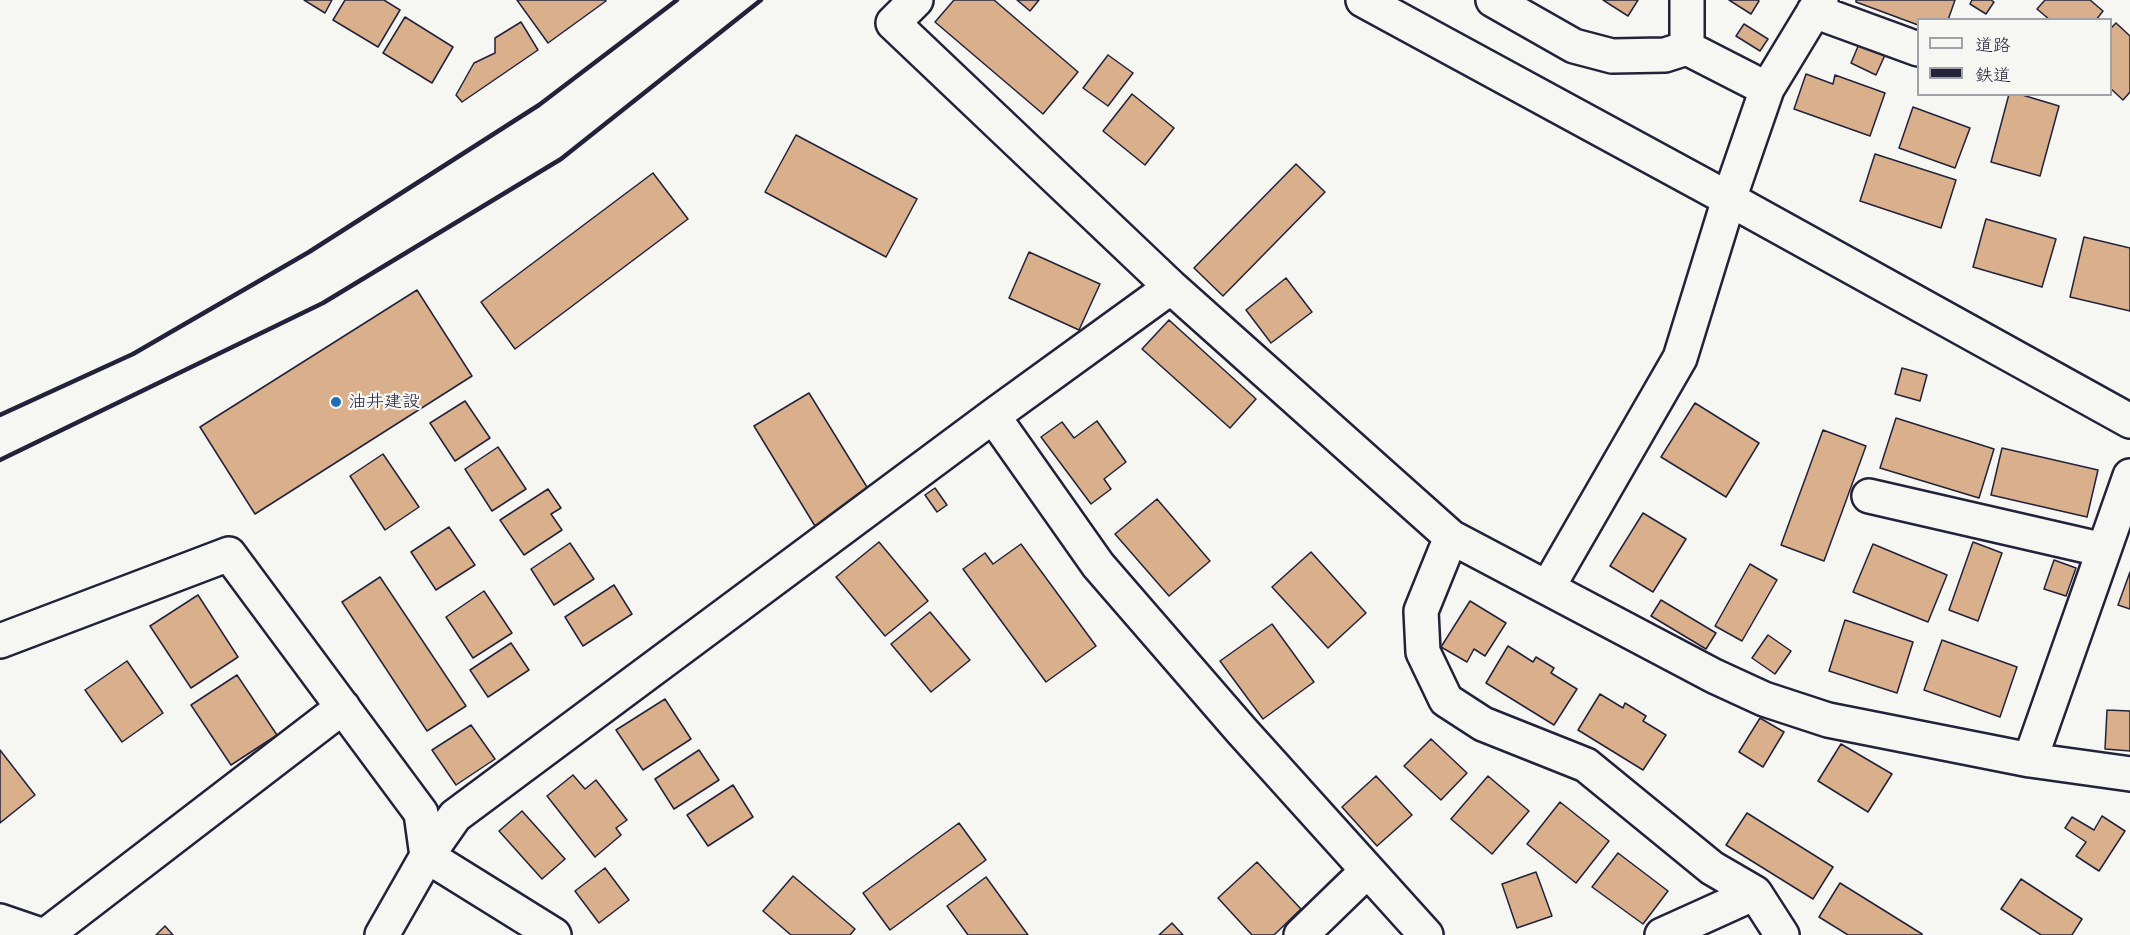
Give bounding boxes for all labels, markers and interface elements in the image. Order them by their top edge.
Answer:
legend [1917,18,2112,96]
text: 道路 [1975,33,2011,57]
text: 鉄道 [1975,63,2011,87]
place label: 油井建設 [348,391,420,413]
marker: 油井建設 [329,395,343,409]

